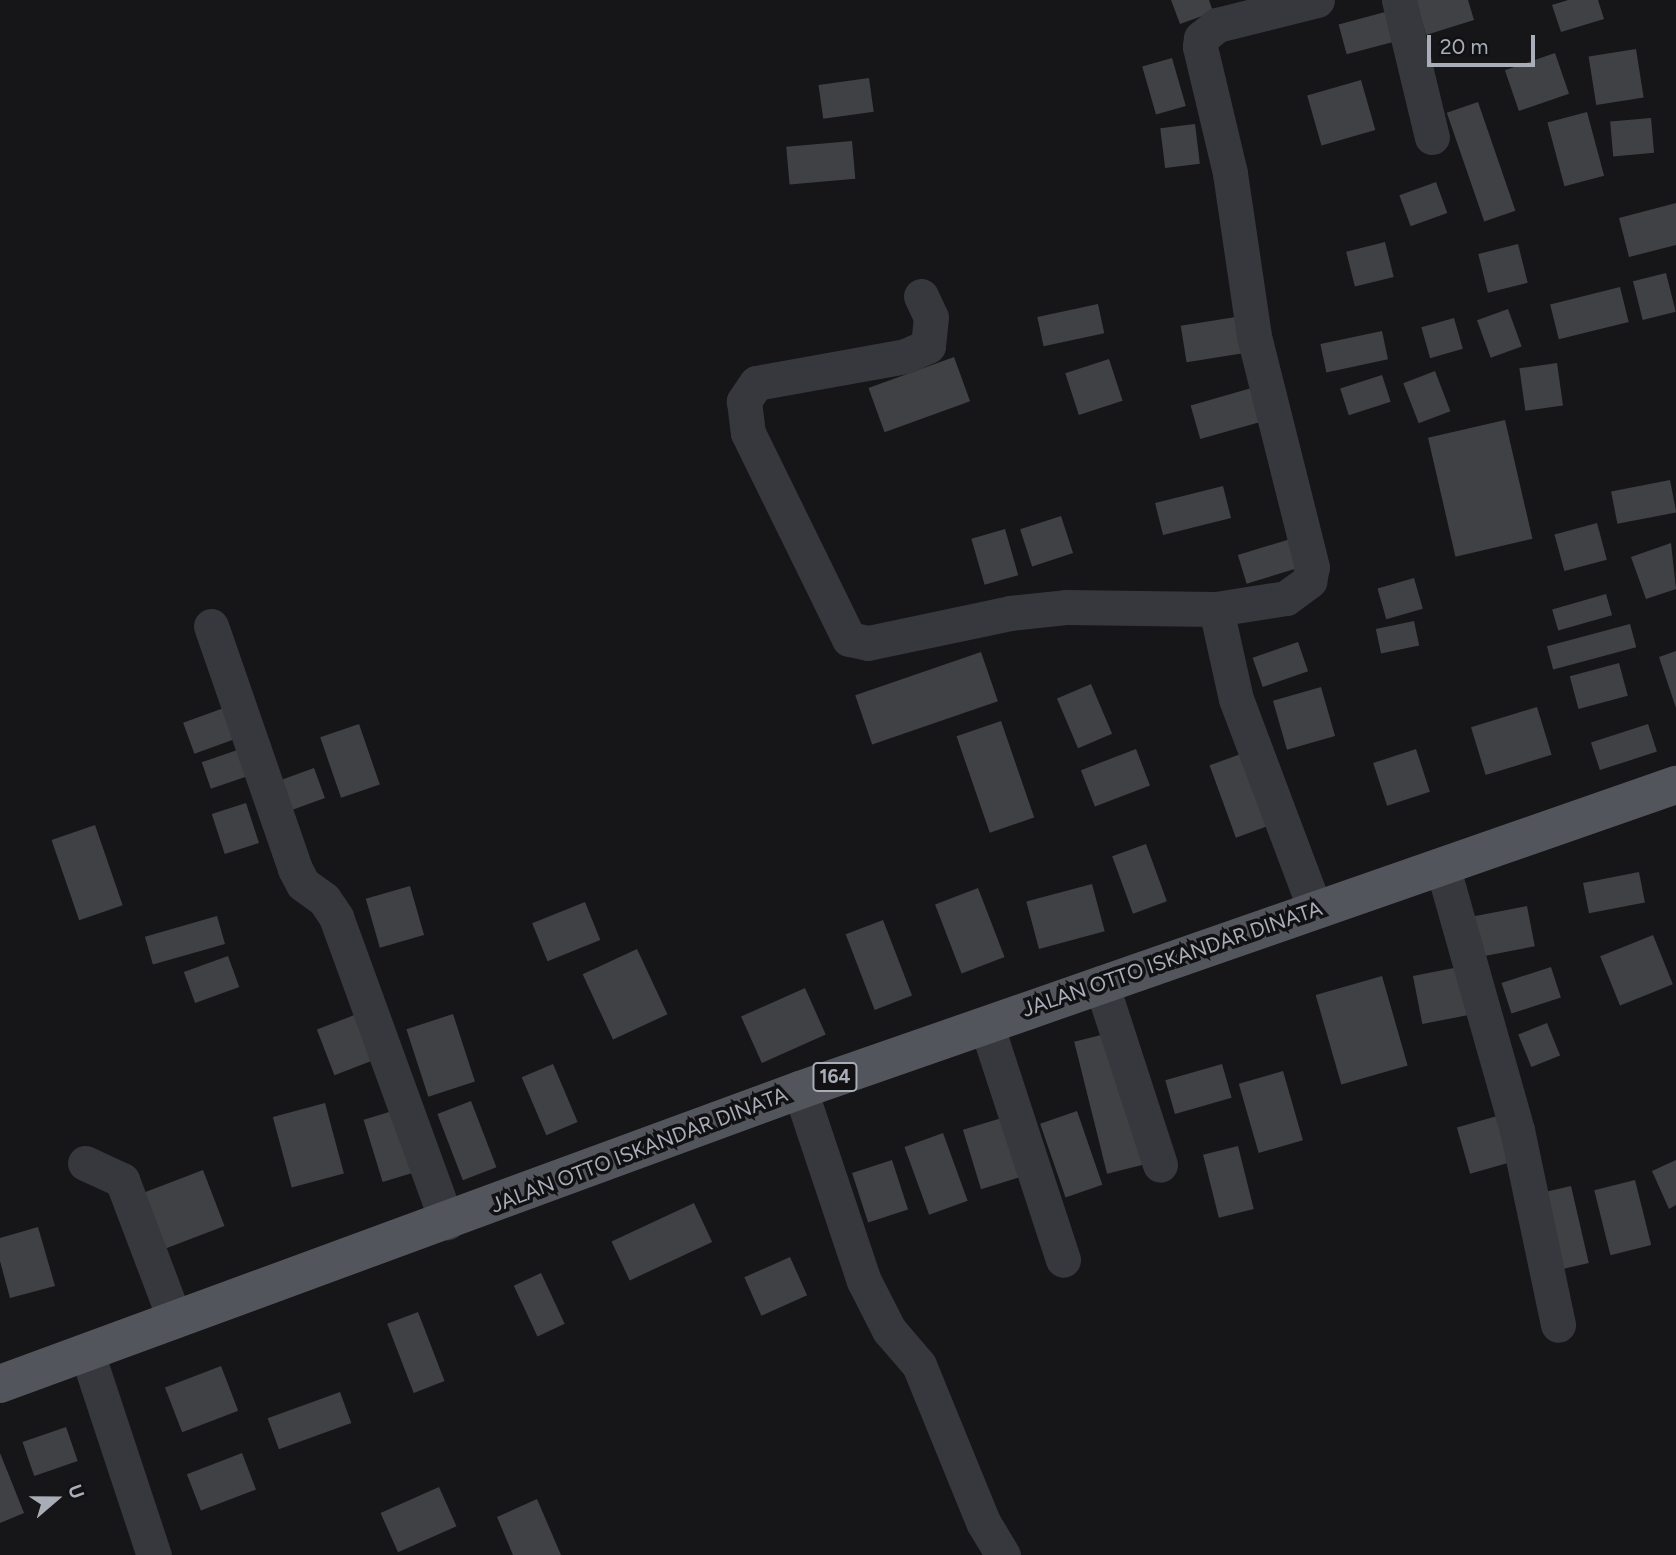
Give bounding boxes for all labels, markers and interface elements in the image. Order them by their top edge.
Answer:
scale bar [1431,21,1540,65]
text: 20 m [1440,34,1488,59]
street label: JALAN OTTO ISKANDAR DINATA [1019,896,1325,1022]
road number: 164 [812,1062,858,1092]
street label: JALAN OTTO ISKANDAR DINATA [487,1082,791,1218]
north arrow [21,1464,91,1534]
text: U [63,1481,89,1502]

